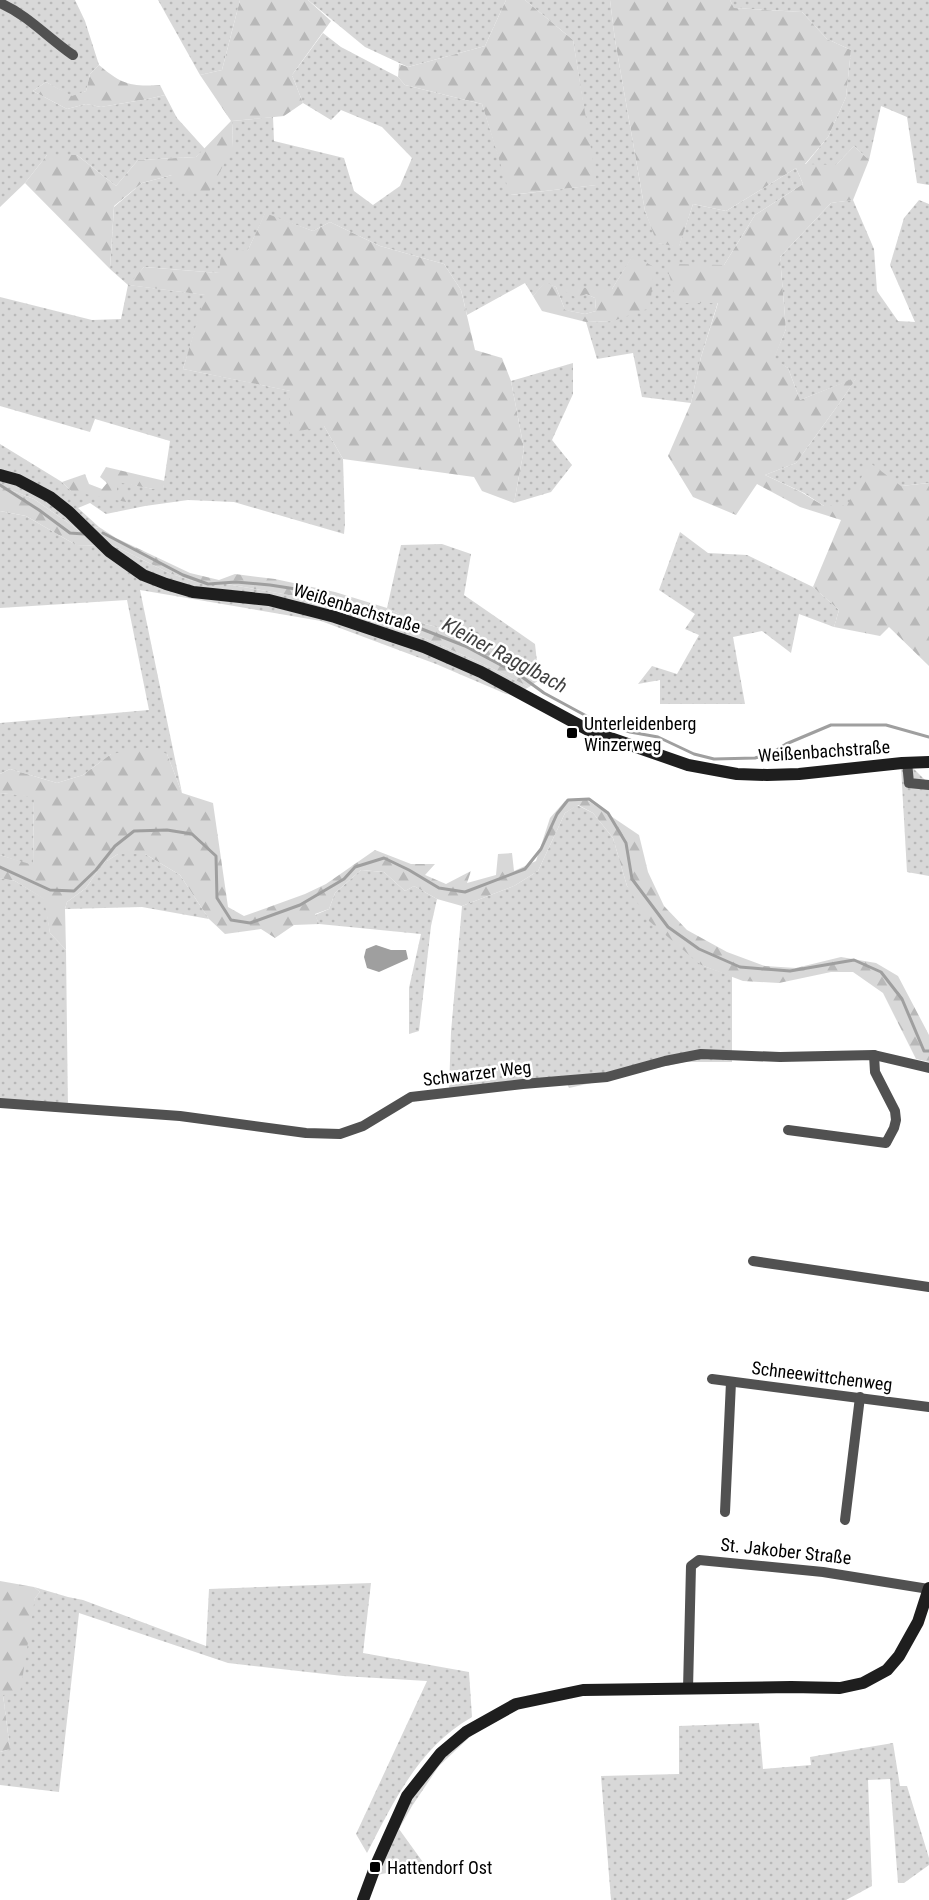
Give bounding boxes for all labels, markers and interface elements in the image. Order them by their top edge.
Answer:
street label: Weißenbachstraße [291,579,423,637]
water label: Kleiner Ragglbach [438,612,572,698]
place label: Unterleidenberg Winzerweg [584,713,696,755]
marker: Unterleidenberg Winzerweg [565,726,579,740]
street label: Weißenbachstraße [757,736,891,766]
street label: Schwarzer Weg [422,1056,532,1090]
street label: Schneewittchenweg [750,1357,894,1395]
street label: St. Jakober Straße [720,1534,852,1568]
place label: Hattendorf Ost [387,1857,492,1878]
marker: Hattendorf Ost [368,1860,382,1874]

